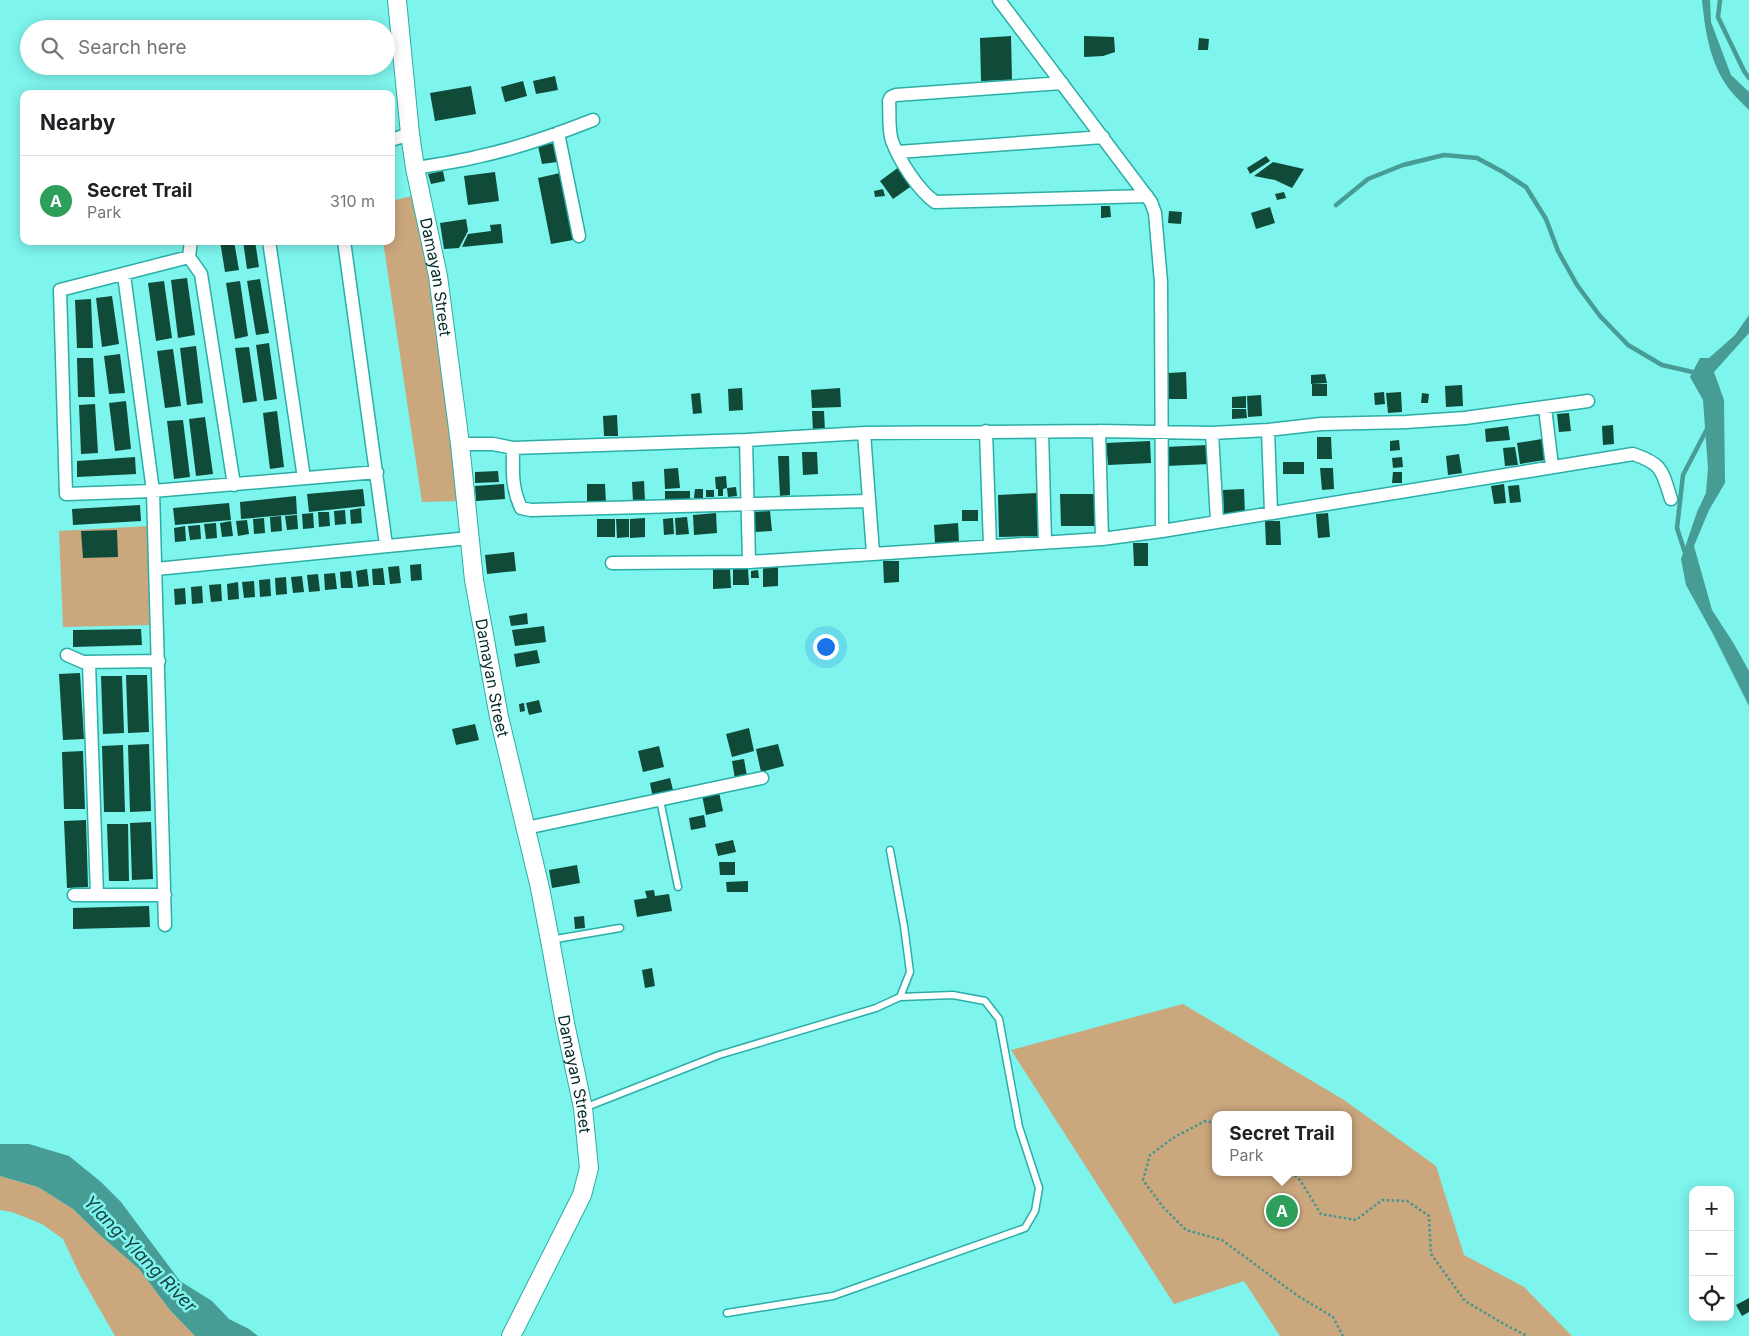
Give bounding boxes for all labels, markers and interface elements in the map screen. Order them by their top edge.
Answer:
search box [20,20,395,75]
icon: search [38,34,66,62]
text: Search here [78,36,187,59]
text: Nearby [40,110,115,135]
text: Secret Trail [87,179,192,202]
text: A [50,191,62,211]
text: 310 m [330,191,375,211]
text: Park [87,202,121,222]
street label: Damayan Street [416,216,456,338]
street label: Damayan Street [471,617,513,739]
your location [813,634,839,660]
street label: Damayan Street [554,1013,595,1134]
popup [1212,1111,1352,1176]
text: Secret Trail [1229,1122,1335,1145]
text: Park [1229,1145,1264,1165]
map controls [1689,1186,1734,1321]
button: + [1689,1186,1734,1231]
water label: Ylang-Ylang River [80,1191,202,1317]
pin: A [1266,1192,1298,1230]
button: − [1689,1231,1734,1276]
button: locate [1689,1276,1734,1321]

